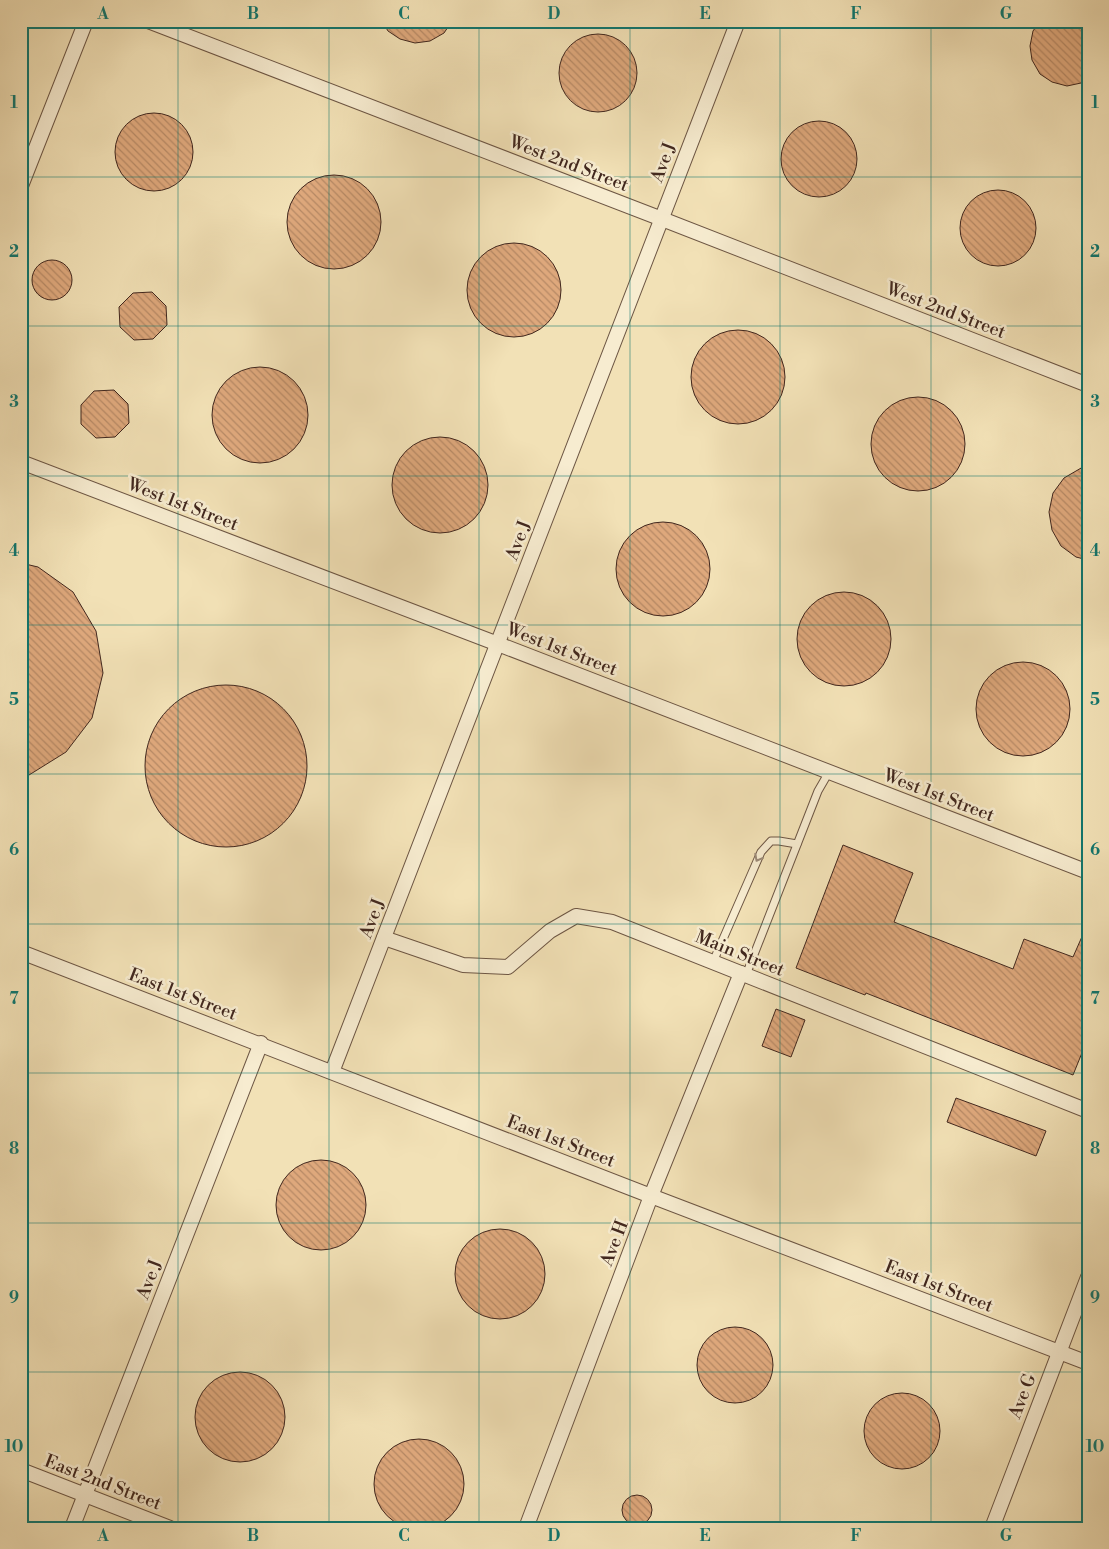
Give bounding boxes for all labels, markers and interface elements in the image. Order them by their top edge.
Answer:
text: A [96,4,109,24]
text: B [247,4,259,24]
text: C [398,4,410,24]
text: D [548,4,561,24]
text: E [699,4,711,24]
text: F [850,4,862,24]
text: G [1000,4,1013,24]
text: 1 [10,93,18,113]
text: 1 [1091,93,1099,113]
street label: West 2nd Street [505,130,632,197]
street label: Ave J [645,139,682,186]
text: 2 [9,242,19,262]
text: 2 [1090,242,1100,262]
street label: West 2nd Street [882,277,1009,344]
text: 3 [9,392,19,412]
text: 3 [1090,392,1100,412]
street label: West 1st Street [123,472,242,536]
street label: Ave J [500,517,537,564]
text: 4 [9,541,20,561]
text: 4 [1090,541,1101,561]
street label: West 1st Street [502,617,621,681]
text: 5 [9,690,19,710]
text: 5 [1090,690,1100,710]
street label: West 1st Street [879,763,998,827]
text: 6 [9,840,19,860]
text: 6 [1090,840,1100,860]
one-way arrow [754,853,764,862]
street label: Ave J [354,895,391,942]
street label: Main Street [692,925,788,982]
street label: East 1st Street [125,963,241,1026]
text: 7 [9,989,19,1009]
text: 7 [1090,989,1100,1009]
street label: East 1st Street [503,1110,619,1173]
text: 8 [9,1139,19,1159]
text: 8 [1090,1139,1100,1159]
street label: Ave H [595,1216,634,1270]
street label: East 1st Street [881,1255,997,1318]
street label: Ave J [131,1256,168,1303]
text: 9 [9,1288,19,1308]
text: 9 [1090,1288,1100,1308]
street label: Ave G [1003,1370,1042,1423]
text: 10 [5,1437,23,1457]
text: 10 [1086,1437,1104,1457]
street label: East 2nd Street [41,1450,165,1516]
text: A [96,1526,109,1546]
text: B [247,1526,259,1546]
text: C [398,1526,410,1546]
text: D [548,1526,561,1546]
text: E [699,1526,711,1546]
text: F [850,1526,862,1546]
text: G [1000,1526,1013,1546]

